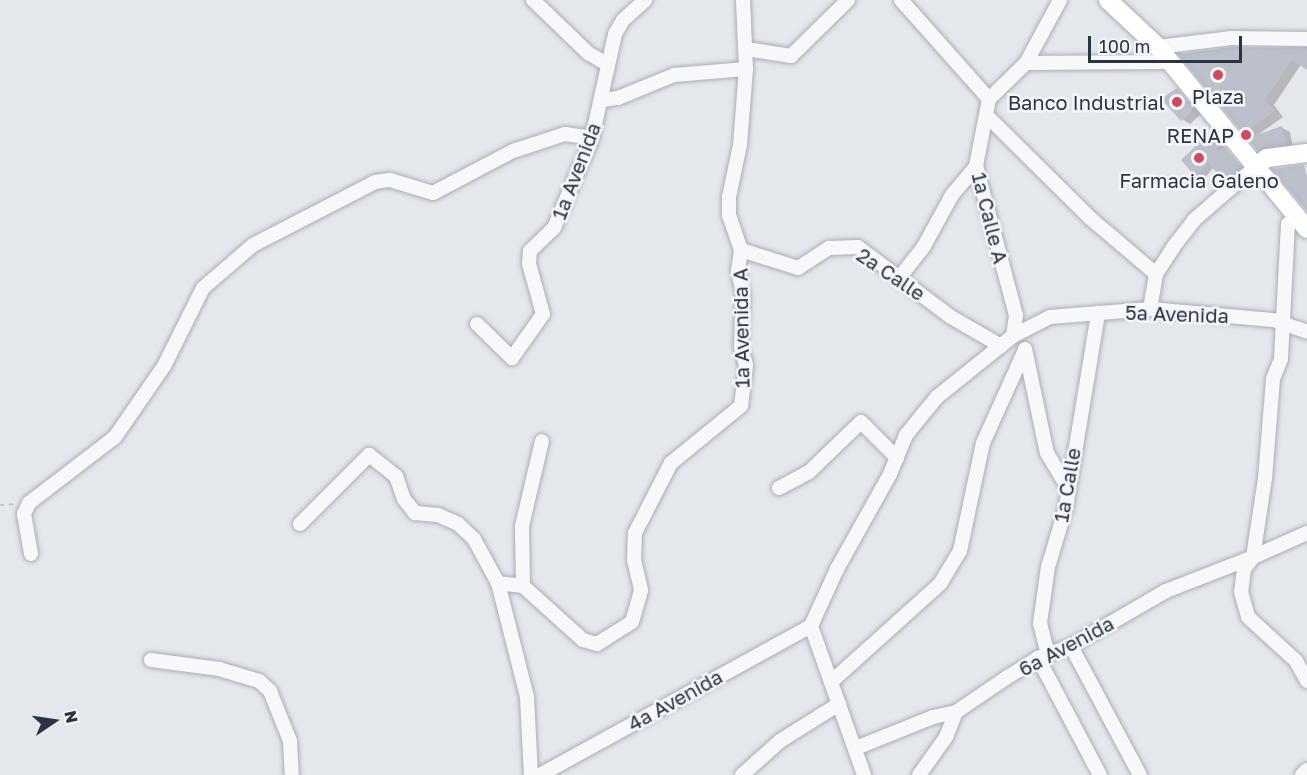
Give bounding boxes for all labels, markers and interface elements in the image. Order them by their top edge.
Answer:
scale bar [1091,24,1246,62]
text: 100 m [1099,35,1150,57]
marker: Plaza [1211,68,1225,82]
place label: Plaza [1192,84,1244,108]
place label: Banco Industrial [1008,90,1165,114]
marker: Banco Industrial [1170,95,1184,109]
street label: 1a Avenida [547,119,605,223]
place label: RENAP [1167,123,1234,147]
marker: RENAP [1239,128,1253,142]
marker: Farmacia Galeno [1192,151,1206,165]
place label: Farmacia Galeno [1119,168,1279,192]
street label: 1a Calle A [967,170,1013,266]
street label: 2a Calle [852,243,930,305]
street label: 1a Avenida A [728,268,754,388]
street label: 5a Avenida [1125,300,1229,328]
street label: 1a Calle [1049,446,1085,524]
street label: 6a Avenida [1014,611,1118,681]
street label: 4a Avenida [624,664,726,736]
north arrow [24,691,84,751]
text: N [60,709,83,725]

